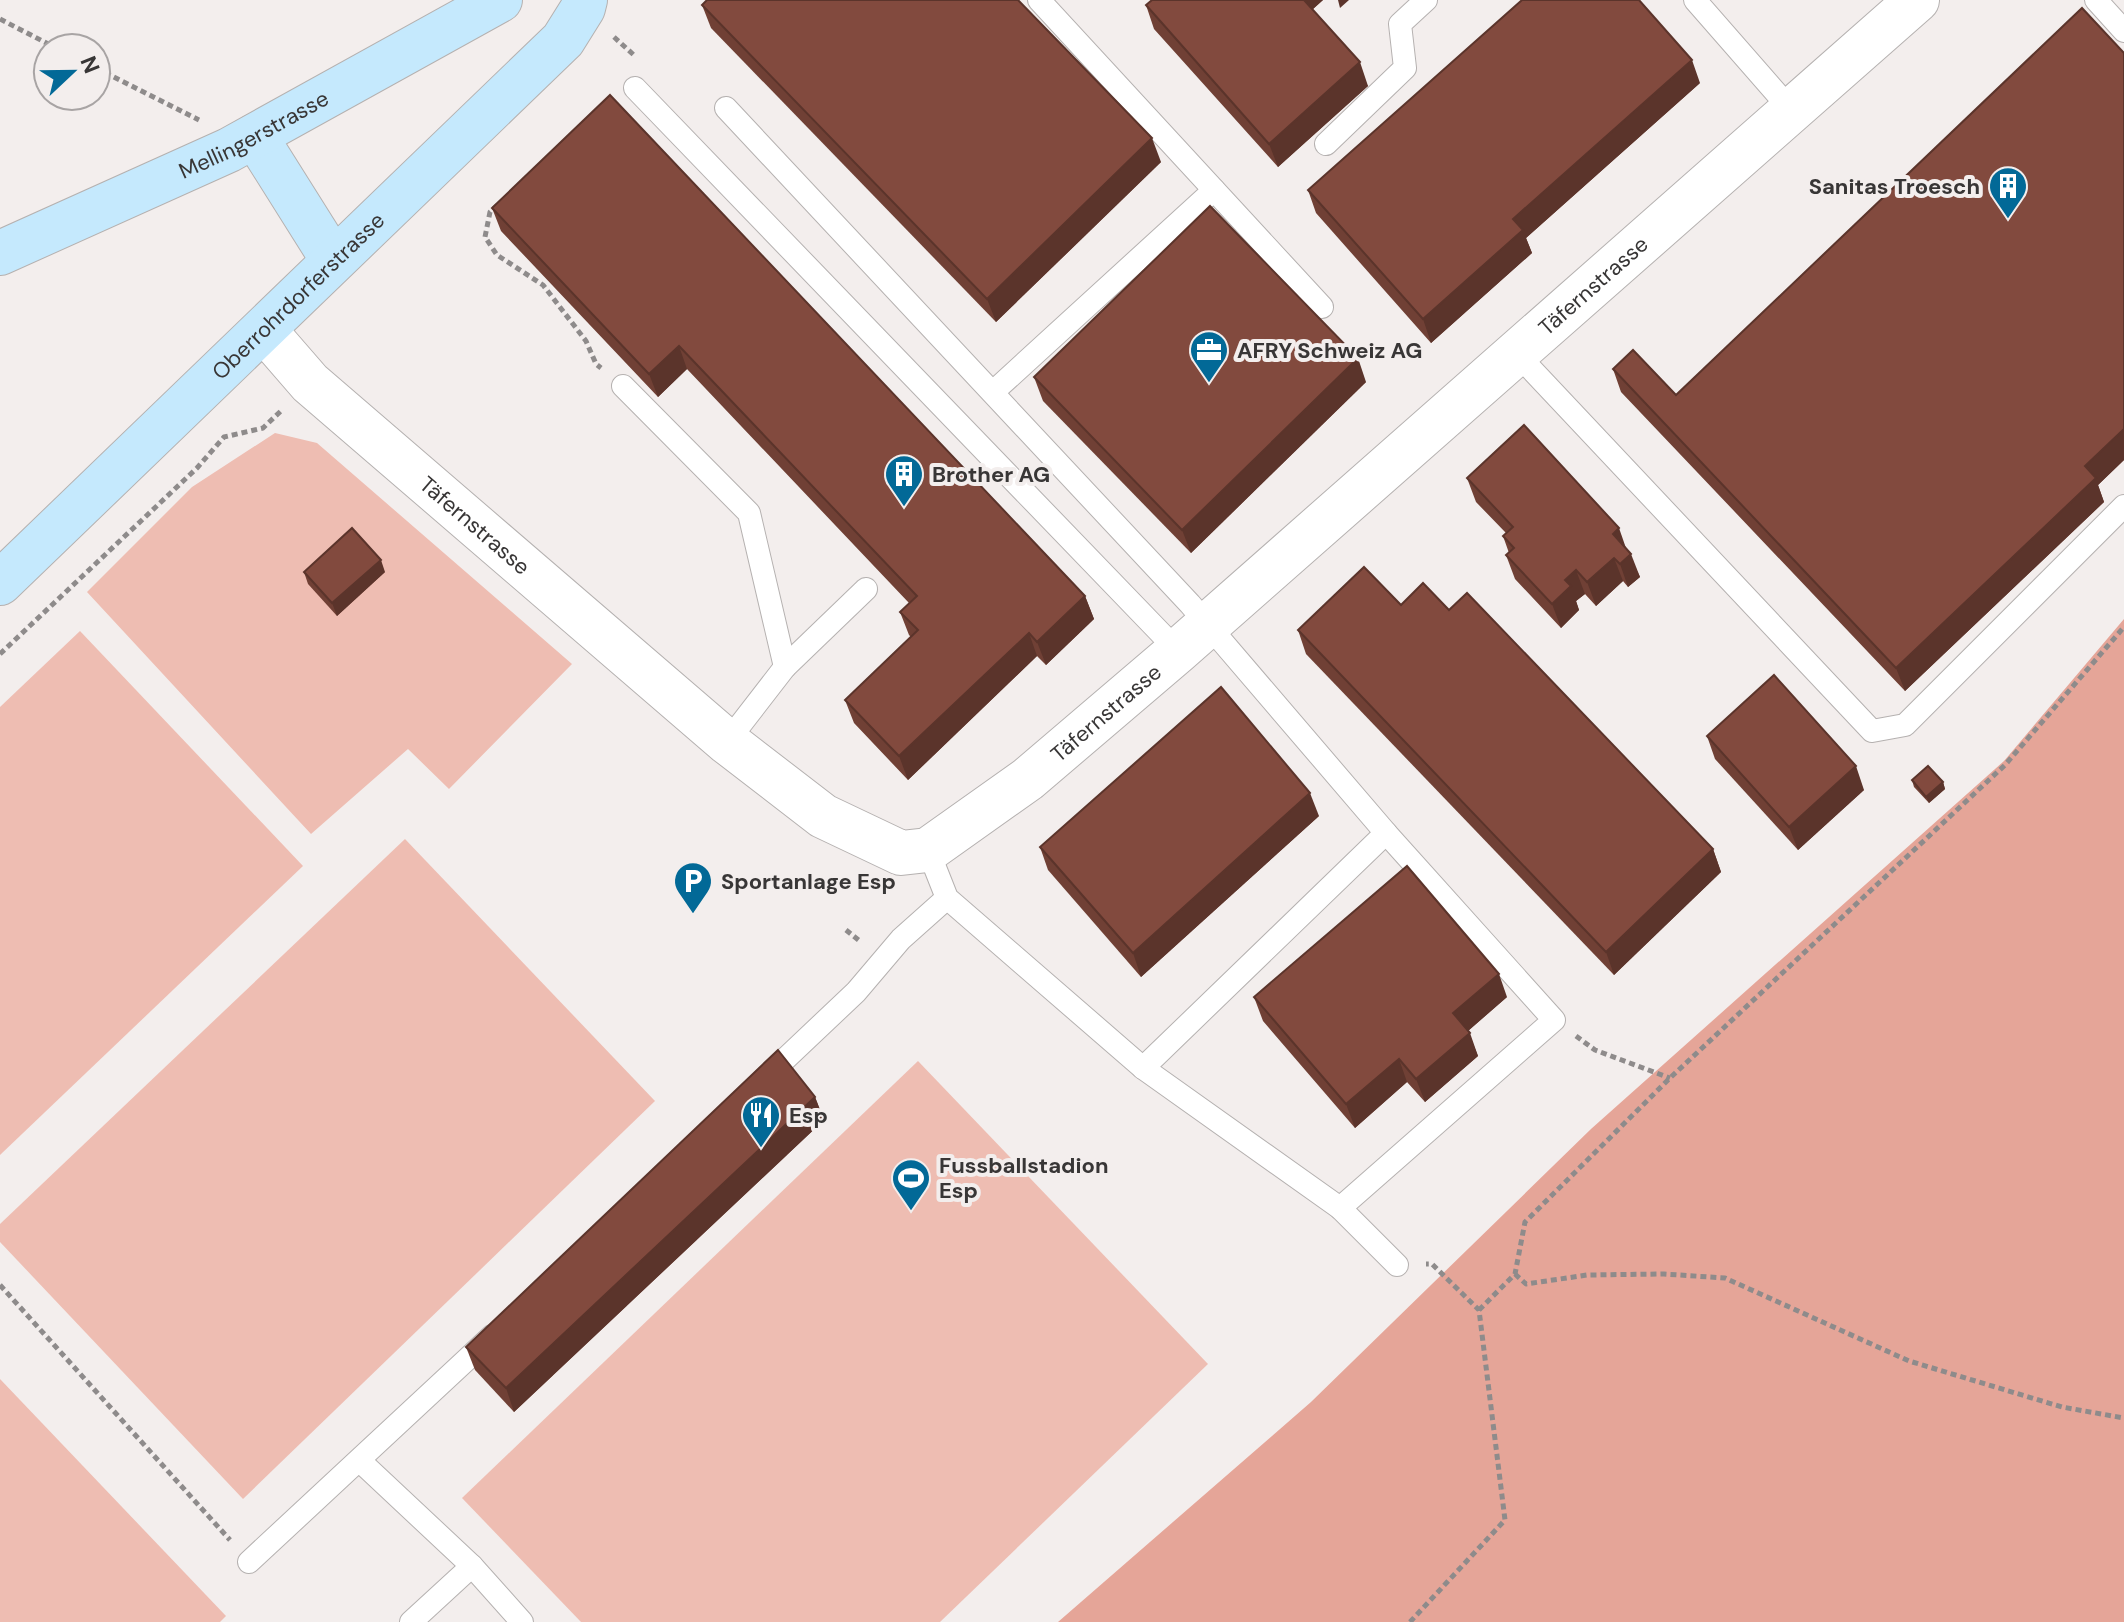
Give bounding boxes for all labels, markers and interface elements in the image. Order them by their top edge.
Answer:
north arrow [32,32,112,112]
text: N [74,52,107,78]
street label: Mellingerstrasse [174,83,334,185]
building icon: Sanitas Troesch [1987,165,2029,220]
place label: Sanitas Troesch [1809,172,1980,201]
street label: Oberrohrdorferstrasse [205,206,391,386]
street label: Täfernstrasse [1532,229,1654,342]
office icon: AFRY Schweiz AG [1188,329,1230,384]
place label: AFRY Schweiz AG [1237,336,1422,365]
building icon: Brother AG [883,453,925,508]
place label: Brother AG [932,460,1050,489]
street label: Täfernstrasse [414,469,536,581]
street label: Täfernstrasse [1044,657,1167,768]
parking icon: Sportanlage Esp [672,860,714,915]
place label: Sportanlage Esp [721,867,896,896]
restaurant icon: Esp [740,1094,782,1149]
place label: Esp [789,1101,828,1130]
place label: Fussballstadion Esp [939,1151,1108,1205]
sports icon: Fussballstadion Esp [890,1157,932,1212]

